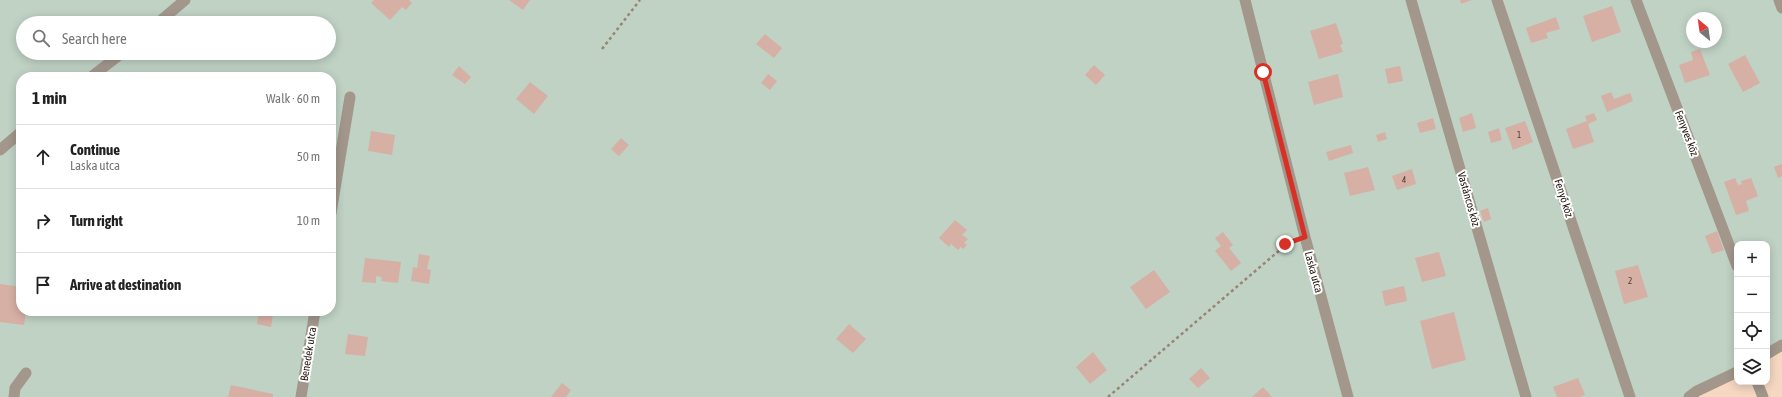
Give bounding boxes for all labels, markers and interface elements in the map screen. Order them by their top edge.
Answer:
north arrow [1686,12,1722,48]
search box [16,16,336,60]
icon: search [30,27,52,49]
text: Search here [62,30,127,47]
route start [1254,63,1272,81]
text: 1 min [32,88,67,108]
text: Walk · 60 m [266,91,320,106]
street label: Fenyves köz [1673,109,1701,157]
house number: 1 [1517,130,1521,140]
text: Continue [70,141,120,158]
icon: ahead [32,146,54,168]
text: 50 m [297,149,320,164]
text: Laska utca [70,158,120,173]
street label: Vastáncos köz [1456,170,1482,228]
house number: 4 [1402,175,1406,185]
street label: Fenyő köz [1552,177,1576,219]
icon: right [32,210,54,232]
text: Turn right [70,212,123,229]
text: 10 m [297,213,320,228]
route end [1276,235,1294,253]
map controls [1734,241,1770,385]
button: + [1734,241,1770,277]
street label: Laska utca [1303,250,1325,294]
icon: arrive [32,274,54,296]
text: Arrive at destination [70,276,181,293]
house number: 2 [1628,276,1632,286]
button: − [1734,277,1770,313]
button: locate [1734,313,1770,349]
street label: Benedek utca [298,326,318,382]
button: layers [1734,349,1770,385]

